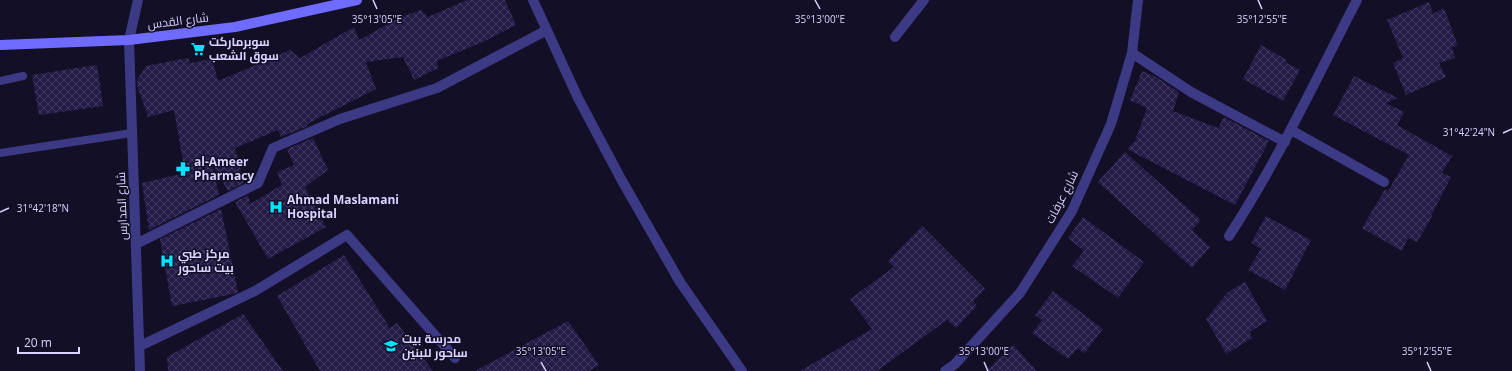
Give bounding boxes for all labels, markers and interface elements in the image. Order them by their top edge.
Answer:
street label: شارع القدس [146,8,210,33]
text: 35°13'05"E [352,12,402,26]
text: 35°13'00"E [795,12,845,26]
text: 35°12'55"E [1237,12,1287,26]
place label: سوبرماركت سوق الشعب [209,33,279,64]
supermarket icon: سوبرماركت سوق الشعب [190,41,206,57]
text: 31°42'24"N [1443,125,1495,139]
place label: al-Ameer Pharmacy [194,153,254,184]
pharmacy icon: al-Ameer Pharmacy [175,161,191,177]
street label: شارع عرفات [1041,167,1082,226]
street label: شارع المدارس [112,172,131,240]
place label: Ahmad Maslamani Hospital [287,191,399,222]
hospital icon: Ahmad Maslamani Hospital [268,199,284,215]
text: 31°42'18"N [17,201,69,215]
place label: مركز طبي بيت ساحور [177,245,234,276]
hospital icon: مركز طبي بيت ساحور [159,253,175,269]
scale bar [18,329,79,355]
place label: مدرسة بيت ساحور للبنين [402,330,468,361]
text: 20 m [24,334,52,351]
school or university icon: مدرسة بيت ساحور للبنين [383,338,399,354]
text: 35°13'05"E [516,344,566,358]
text: 35°13'00"E [959,344,1009,358]
text: 35°12'55"E [1402,344,1452,358]

